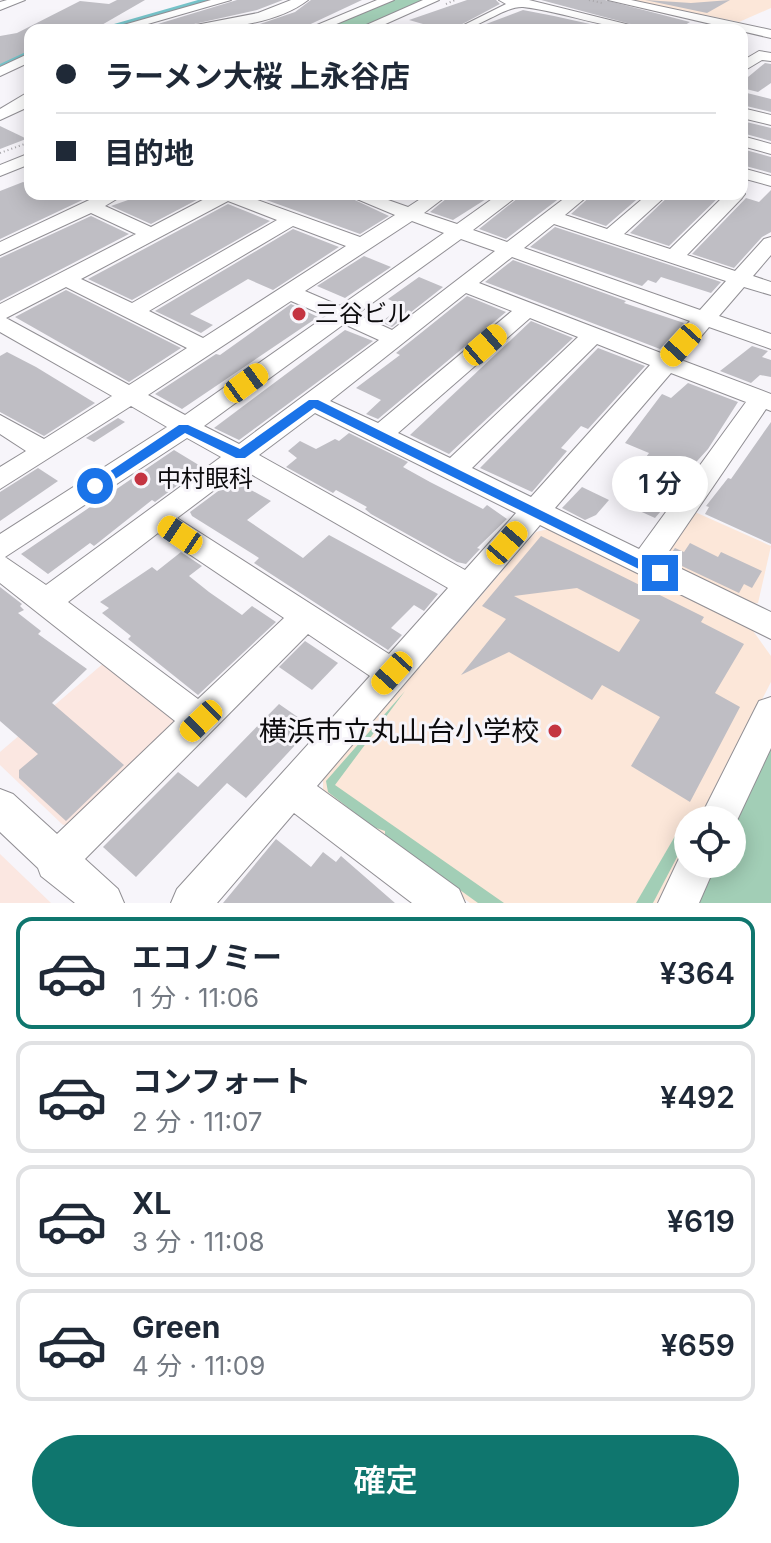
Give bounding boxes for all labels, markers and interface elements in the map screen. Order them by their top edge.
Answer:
text: ラーメン大桜 上永谷店 [104,58,410,94]
text: 目的地 [104,135,194,171]
place label: 三谷ビル [315,299,411,328]
marker: 三谷ビル [290,305,308,323]
car [656,319,706,371]
car [459,320,511,370]
car [220,359,272,407]
callout: 1 分 [612,457,708,513]
place label: 中村眼科 [157,464,253,493]
route start [77,468,113,504]
text: 1 分 [638,468,682,499]
marker: 中村眼科 [132,470,150,488]
car [153,512,207,558]
car [482,517,532,569]
route end [642,555,678,591]
car [367,647,417,699]
car [175,696,227,746]
place label: 横浜市立丸山台小学校 [259,714,539,748]
marker: 横浜市立丸山台小学校 [546,722,564,740]
map controls [674,806,746,878]
button: locate [674,806,746,878]
icon: car [36,937,108,1009]
text: エコノミー [132,939,282,975]
text: ¥364 [660,955,735,991]
text: 1 分 · 11:06 [132,982,259,1013]
icon: car [36,1061,108,1133]
text: コンフォート [132,1063,311,1099]
text: ¥492 [660,1079,735,1115]
text: 2 分 · 11:07 [132,1106,263,1137]
icon: car [36,1185,108,1257]
text: XL [132,1185,171,1221]
text: ¥619 [667,1203,735,1239]
text: 3 分 · 11:08 [132,1226,265,1257]
icon: car [36,1309,108,1381]
text: Green [132,1309,220,1345]
text: ¥659 [661,1327,735,1363]
text: 4 分 · 11:09 [132,1350,265,1381]
button: 確定 [32,1435,739,1527]

